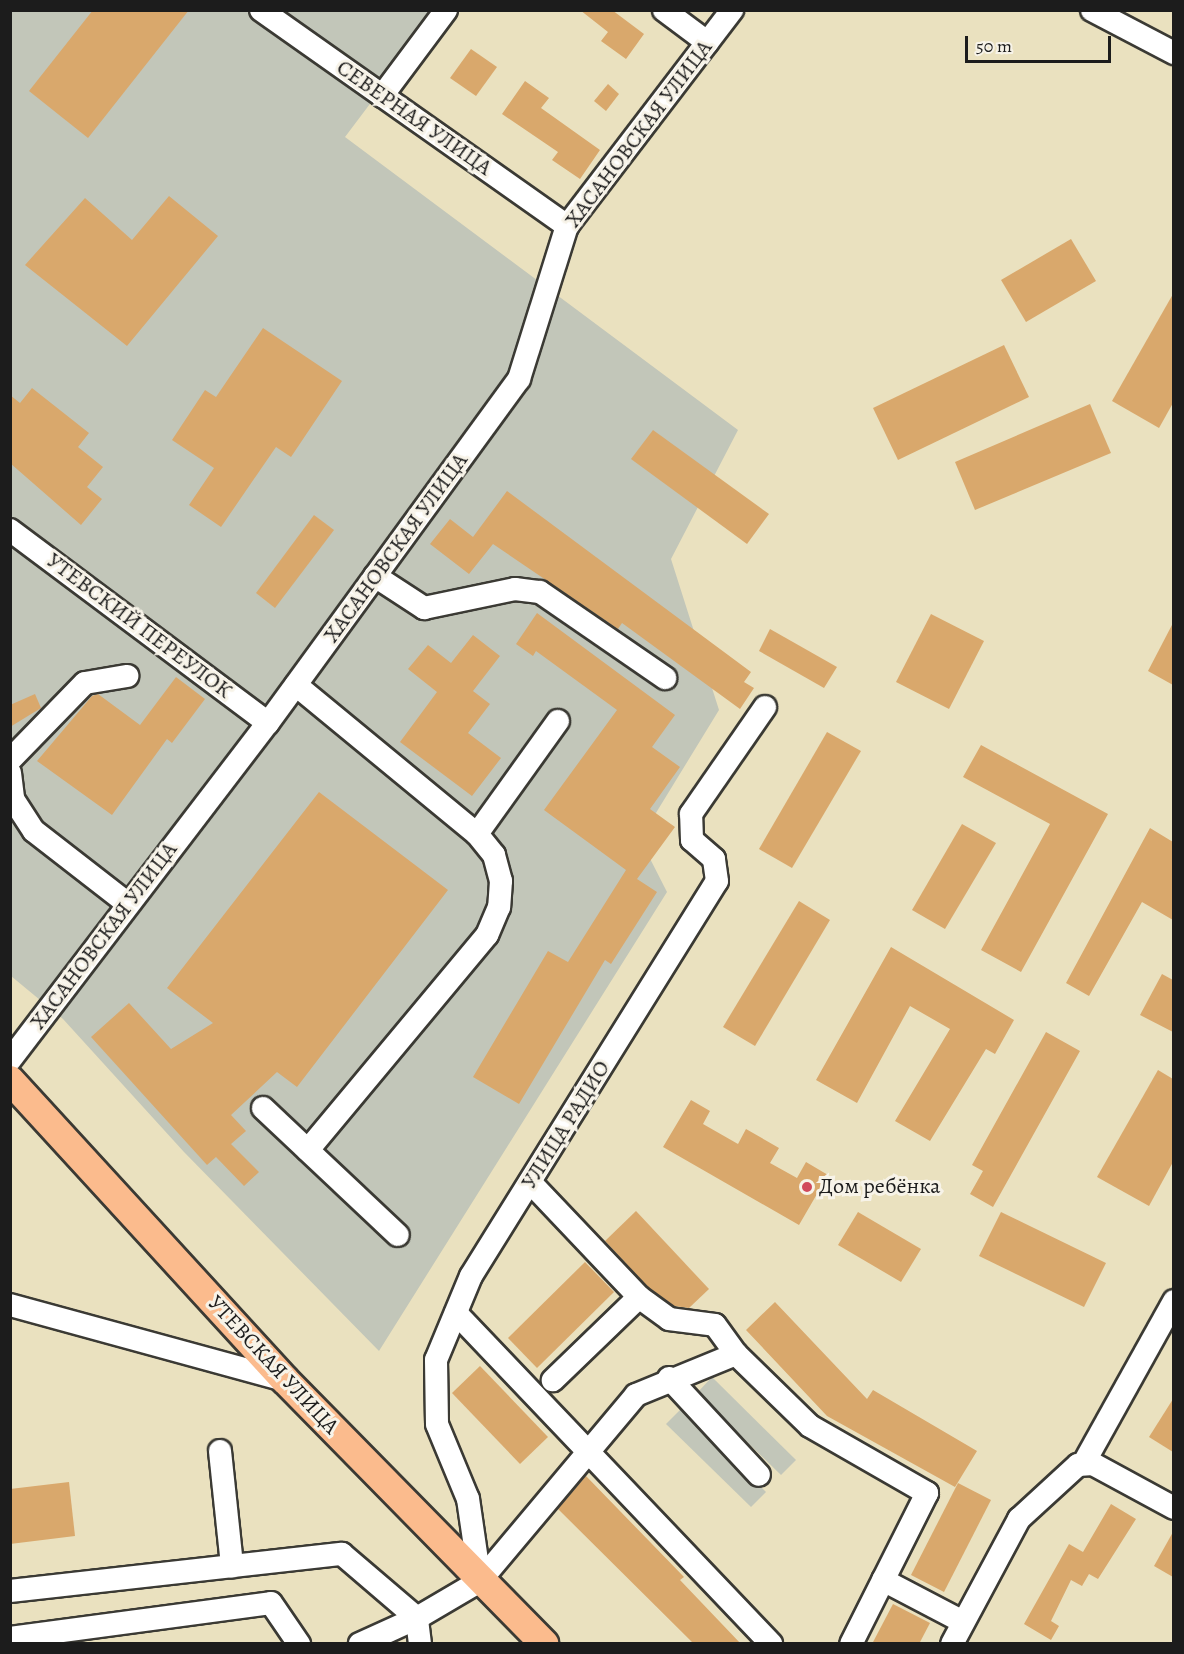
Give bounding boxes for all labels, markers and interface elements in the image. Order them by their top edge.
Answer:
scale bar [968,24,1114,62]
text: 50 m [976,34,1012,58]
street label: ХАСАНОВСКАЯ УЛИЦА [560,35,718,233]
street label: СЕВЕРНАЯ УЛИЦА [331,55,497,181]
street label: ХАСАНОВСКАЯ УЛИЦА [318,448,474,648]
street label: УТЕВСКИЙ ПЕРЕУЛОК [41,548,237,704]
street label: ХАСАНОВСКАЯ УЛИЦА [25,837,183,1035]
street label: УЛИЦА РАДИО [516,1056,616,1194]
place label: Дом ребёнка [819,1174,940,1200]
marker: Дом ребёнка [800,1180,814,1194]
street label: УТЕВСКАЯ УЛИЦА [202,1290,344,1440]

